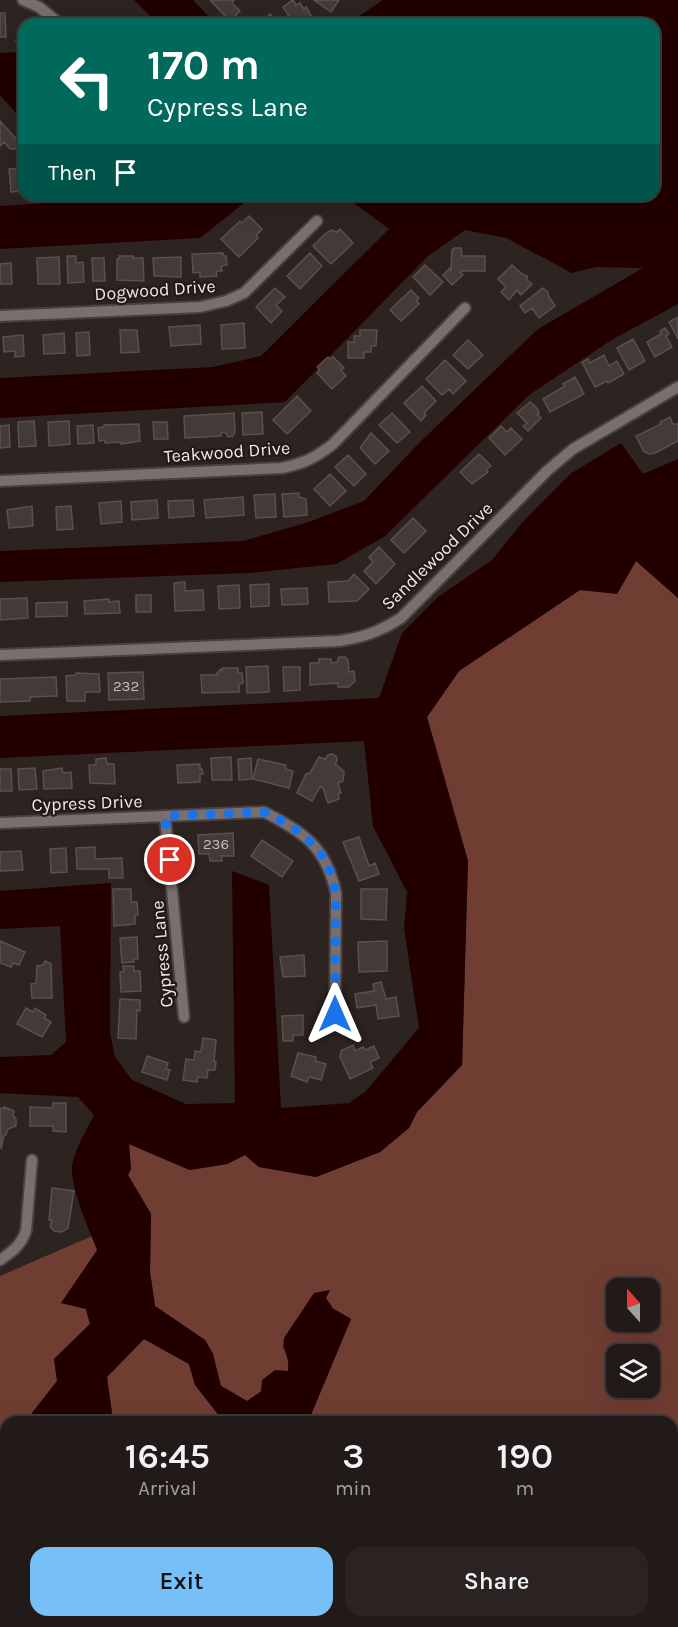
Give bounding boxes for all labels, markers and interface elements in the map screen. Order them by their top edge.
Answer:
text: 170 m [147,40,260,90]
icon: left [48,42,126,120]
text: Cypress Lane [147,91,308,123]
icon: arrive [109,156,142,189]
text: Then [48,160,97,186]
street label: Dogwood Drive [94,275,216,305]
street label: Teakwood Drive [163,437,291,467]
street label: Sandlewood Drive [377,497,497,615]
house number: 232 [113,677,139,695]
street label: Cypress Drive [31,790,143,816]
pin [144,834,195,885]
house number: 236 [203,835,229,853]
icon: arrive [153,843,186,876]
street label: Cypress Lane [146,900,178,1008]
position arrow [303,982,367,1046]
north arrow [606,1278,660,1332]
map controls [606,1278,660,1398]
button: layers [606,1344,660,1398]
text: 16:45 [125,1435,210,1477]
text: 3 [342,1435,364,1477]
text: 190 [496,1435,553,1477]
text: Arrival [138,1477,197,1500]
text: min [335,1477,372,1500]
text: m [515,1477,534,1500]
button: Exit [30,1547,333,1616]
button: Share [345,1547,648,1616]

